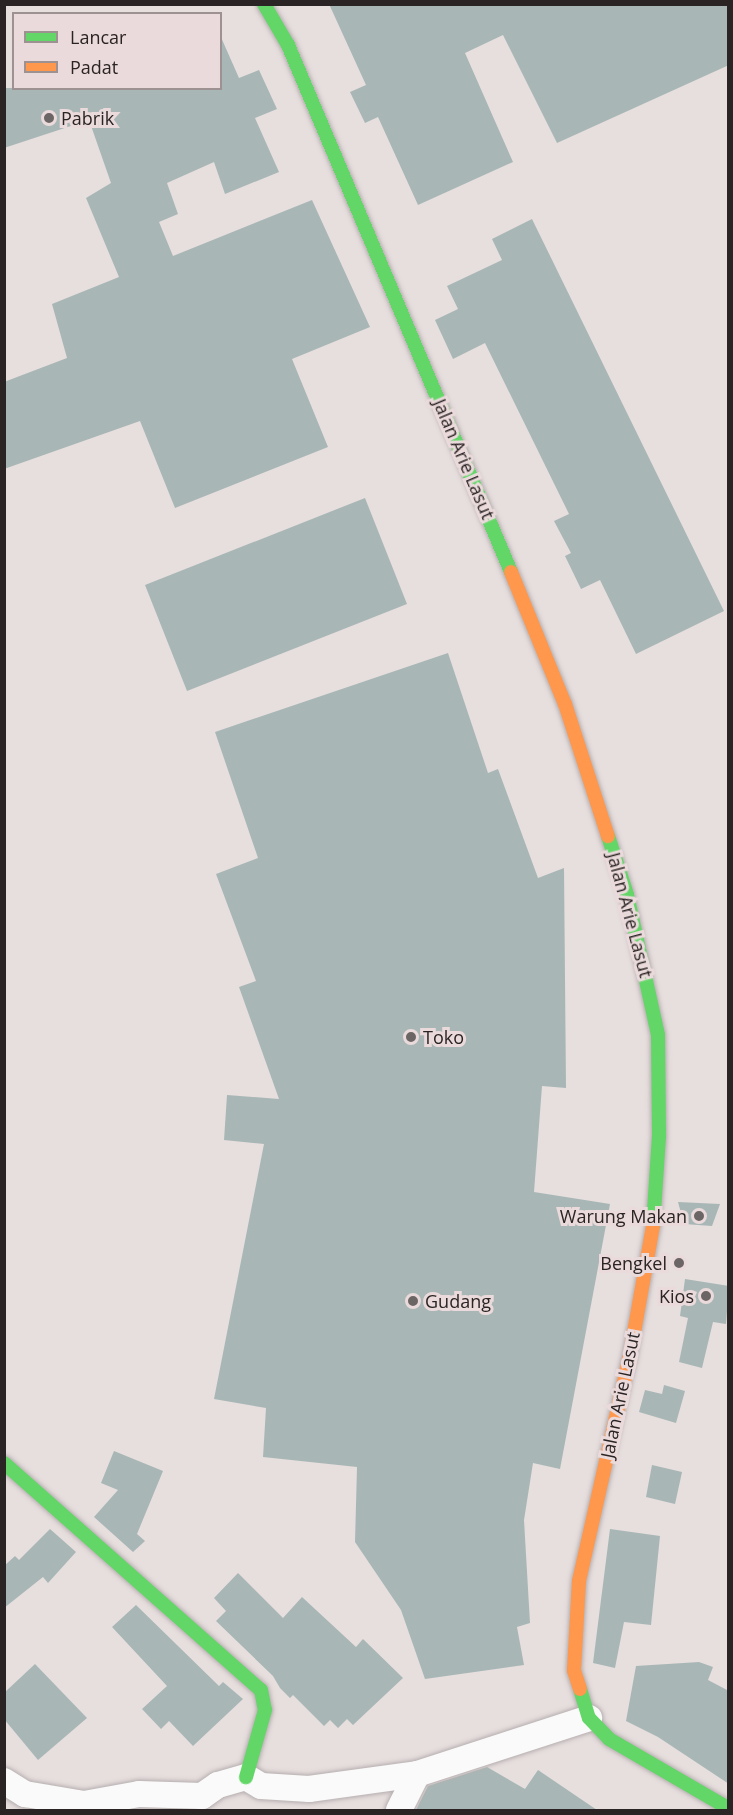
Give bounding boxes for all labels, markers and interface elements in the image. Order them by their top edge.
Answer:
legend [12,12,222,90]
text: Lancar [70,25,126,49]
text: Padat [70,55,118,79]
place label: Pabrik [61,107,114,129]
marker: Pabrik [42,111,56,125]
street label: Jalan Arie Lasut [429,396,499,522]
street label: Jalan Arie Lasut [603,850,657,980]
place label: Toko [423,1026,464,1048]
marker: Toko [404,1030,418,1044]
place label: Warung Makan [560,1205,687,1227]
marker: Warung Makan [692,1209,706,1223]
place label: Bengkel [600,1252,667,1274]
marker: Bengkel [672,1256,686,1270]
place label: Kios [659,1285,694,1307]
marker: Kios [699,1289,713,1303]
place label: Gudang [425,1290,491,1312]
marker: Gudang [406,1294,420,1308]
street label: Jalan Arie Lasut [596,1330,644,1460]

